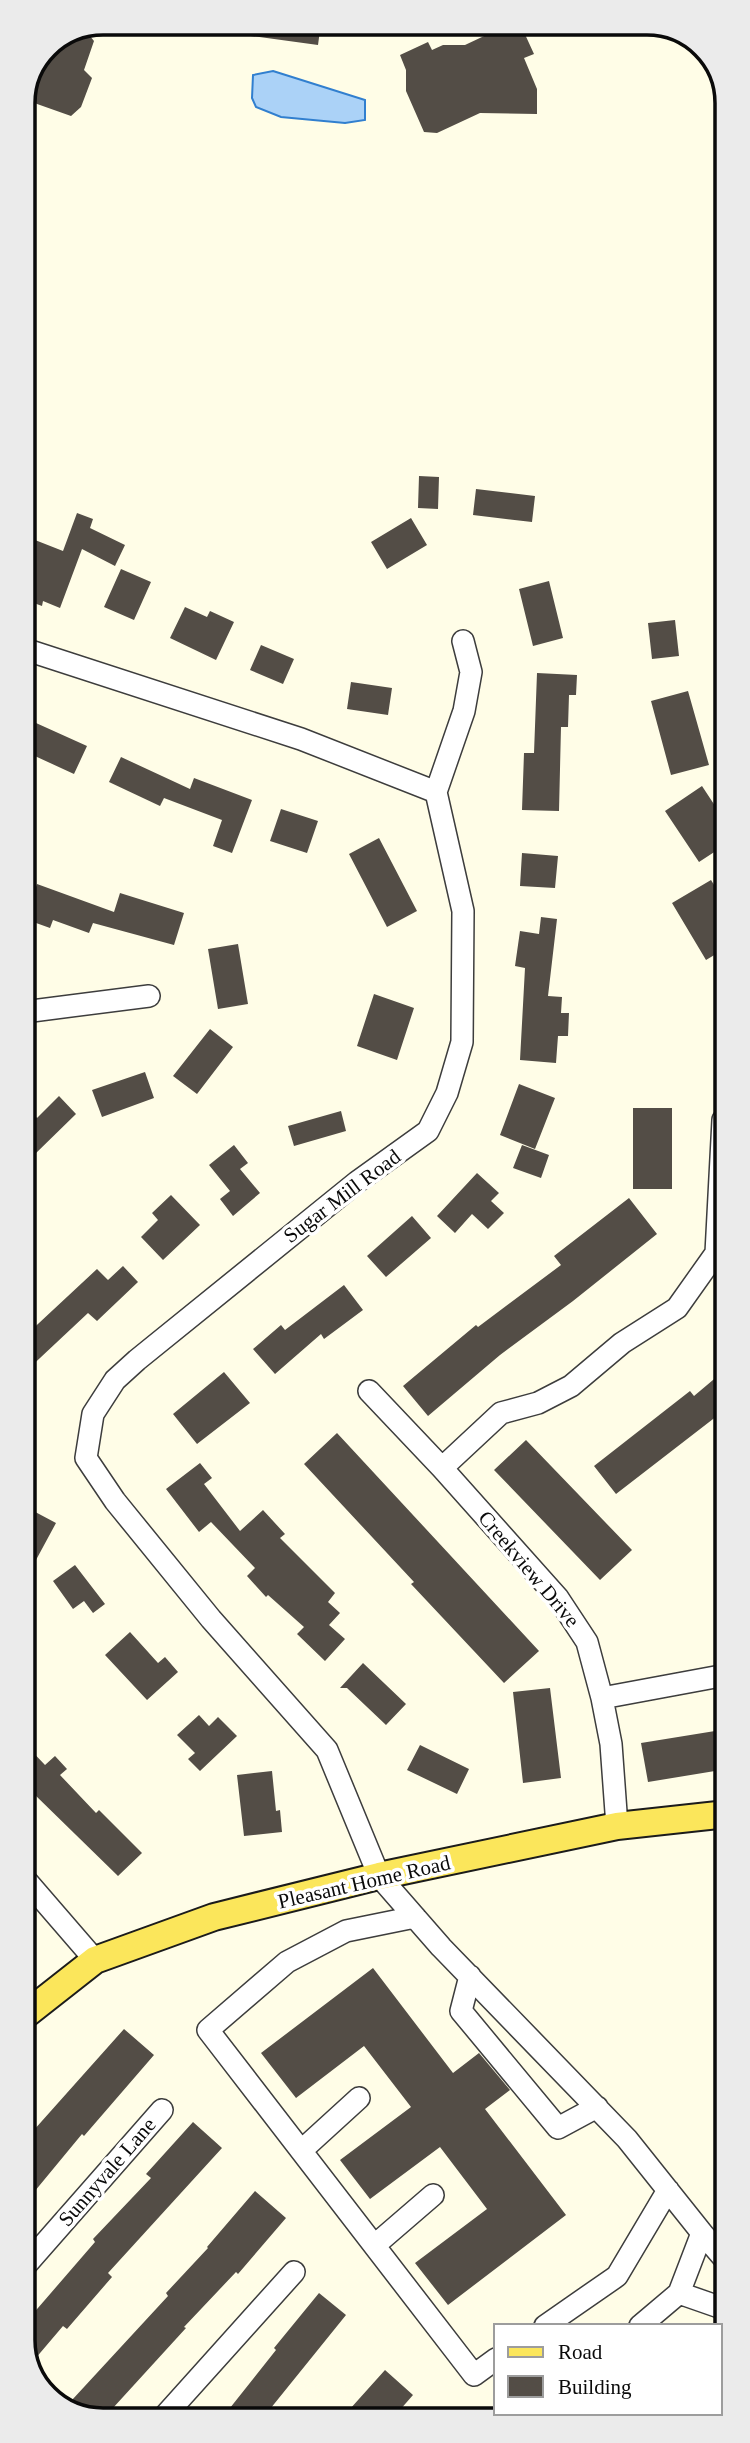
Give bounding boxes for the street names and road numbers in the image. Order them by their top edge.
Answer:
street label: Sugar Mill Road [279,1144,406,1248]
street label: Creekview Drive [474,1506,584,1632]
street label: Pleasant Home Road [275,1850,453,1914]
street label: Sunnyvale Lane [53,2113,161,2231]

